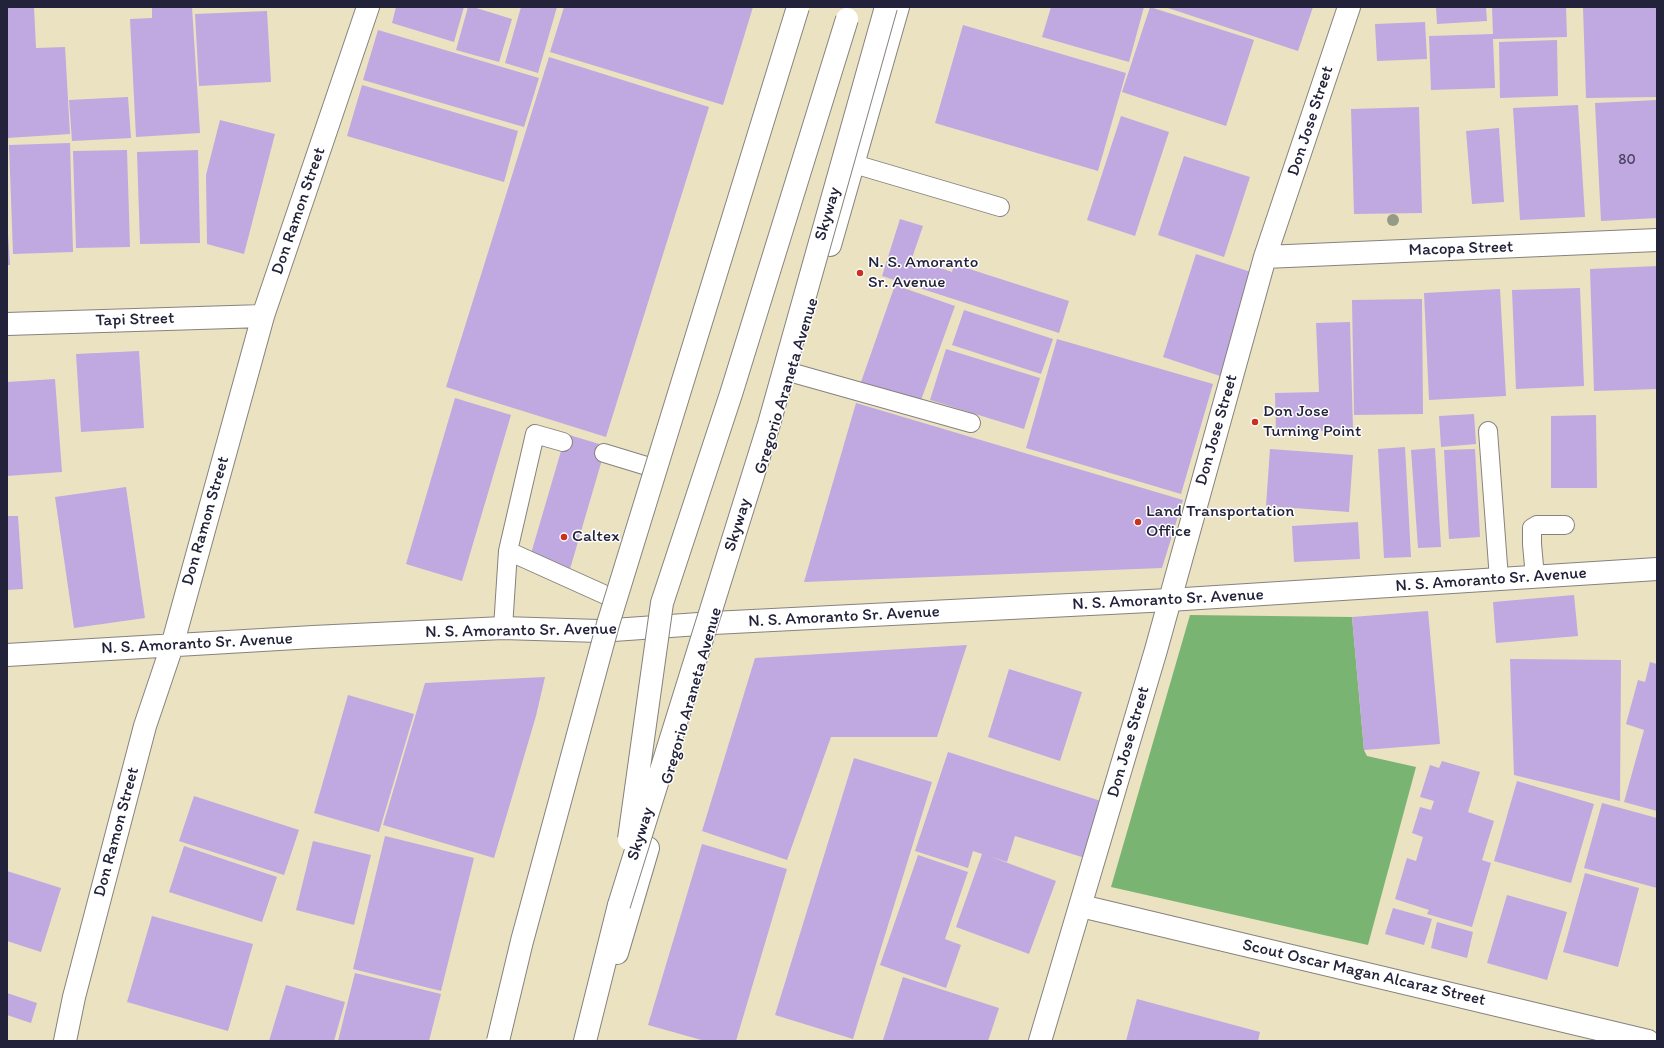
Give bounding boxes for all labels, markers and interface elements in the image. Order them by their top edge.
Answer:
street label: Don Jose Street [1284,63,1338,179]
street label: Don Ramon Street [268,145,330,277]
house number: 80 [1618,151,1636,169]
street label: Skyway [811,185,845,243]
street label: Macopa Street [1408,237,1514,261]
place label: N. S. Amoranto Sr. Avenue [868,253,978,293]
marker: N. S. Amoranto Sr. Avenue [855,268,865,278]
street label: Gregorio Araneta Avenue [750,295,824,477]
street label: Tapi Street [95,308,175,332]
street label: Don Jose Street [1191,372,1243,488]
place label: Don Jose Turning Point [1263,402,1361,442]
marker: Don Jose Turning Point [1250,417,1260,427]
street label: Don Ramon Street [178,454,234,588]
street label: Skyway [720,496,756,554]
place label: Land Transportation Office [1146,502,1294,542]
marker: Land Transportation Office [1133,517,1143,527]
place label: Caltex [572,527,619,547]
marker: Caltex [559,532,569,542]
street label: N. S. Amoranto Sr. Avenue [1395,563,1587,597]
street label: N. S. Amoranto Sr. Avenue [1072,585,1264,615]
street label: N. S. Amoranto Sr. Avenue [748,602,940,632]
street label: Gregorio Araneta Avenue [657,605,727,787]
street label: N. S. Amoranto Sr. Avenue [425,619,617,643]
street label: N. S. Amoranto Sr. Avenue [101,629,293,659]
street label: Don Jose Street [1103,684,1155,800]
street label: Don Ramon Street [90,765,144,899]
street label: Skyway [623,805,659,863]
street label: Scout Oscar Magan Alcaraz Street [1240,935,1488,1011]

